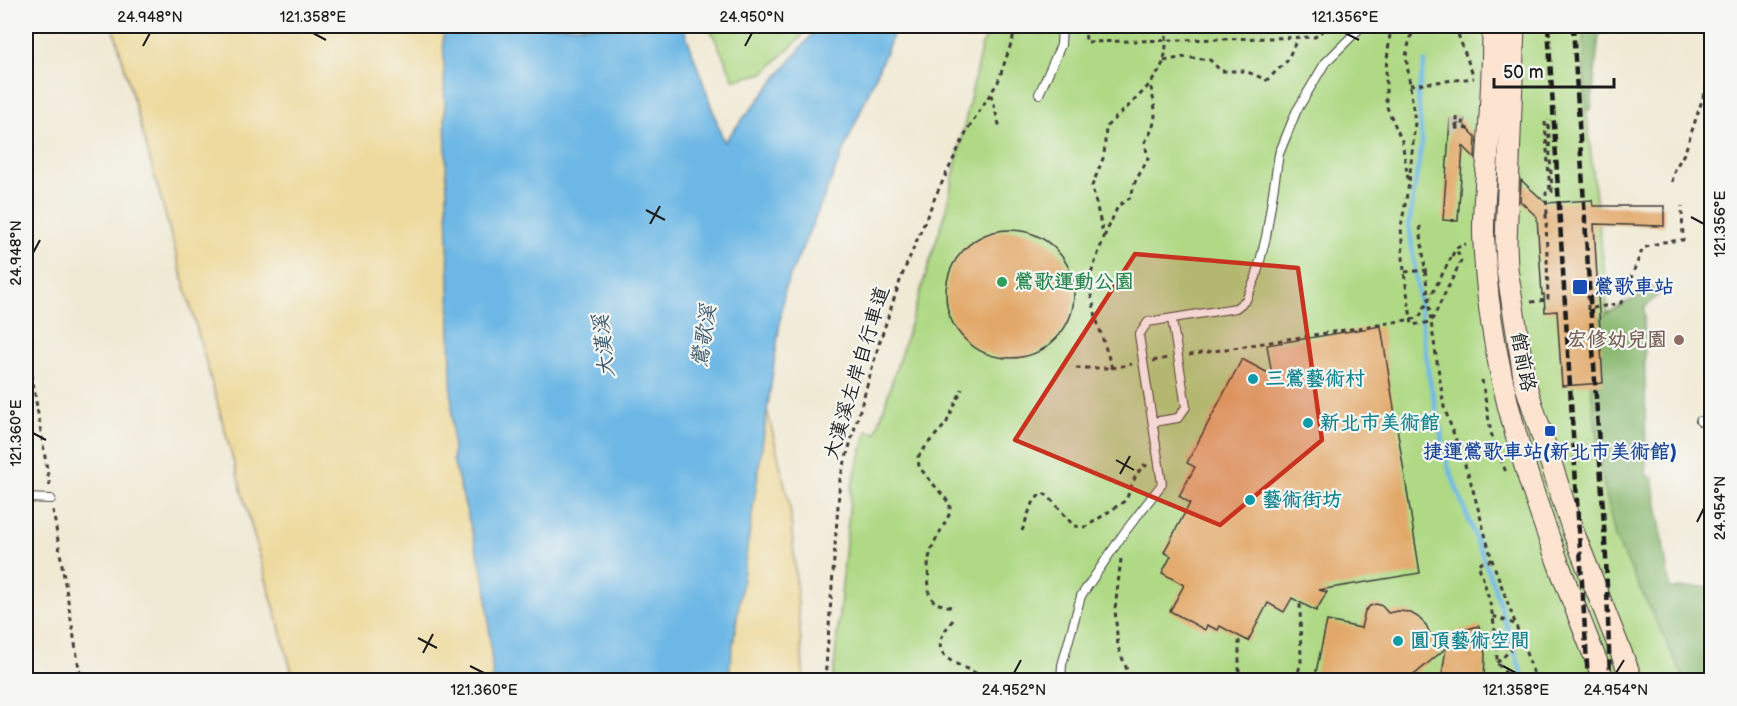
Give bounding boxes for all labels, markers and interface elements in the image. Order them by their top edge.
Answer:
text: 24.948°N [117,8,183,27]
text: 121.358°E [280,8,346,27]
text: 24.950°N [720,8,784,27]
text: 121.356°E [1312,8,1378,27]
scale bar [1494,51,1614,89]
text: 50 m [1503,62,1544,83]
text: 121.356°E [1711,191,1730,257]
text: 24.948°N [7,220,26,286]
place label: 鶯歌運動公園 [1014,270,1134,294]
marker: 鶯歌運動公園 [995,275,1009,289]
place label: 鶯歌車站 [1594,275,1674,299]
marker: 鶯歌車站 [1571,278,1589,296]
street label: 大漢溪左岸自行車道 [819,283,895,463]
water label: 鶯歌溪 [687,302,721,369]
water label: 大漢溪 [588,312,620,379]
place label: 宏修幼兒園 [1567,328,1667,352]
street label: 館前路 [1505,330,1541,395]
marker: 宏修幼兒園 [1672,333,1686,347]
place label: 三鶯藝術村 [1265,367,1365,391]
marker: 三鶯藝術村 [1246,372,1260,386]
text: 121.360°E [7,399,26,467]
place label: 新北市美術館 [1320,411,1440,435]
marker: 新北市美術館 [1301,416,1315,430]
marker: 捷運鶯歌車站(新北市美術館) [1543,424,1557,438]
place label: 捷運鶯歌車站(新北市美術館) [1423,440,1677,464]
text: 24.954°N [1711,476,1730,540]
place label: 藝術街坊 [1262,488,1342,512]
marker: 藝術街坊 [1243,493,1257,507]
place label: 圓頂藝術空間 [1410,629,1530,653]
marker: 圓頂藝術空間 [1391,634,1405,648]
text: 121.360°E [450,681,518,700]
text: 24.952°N [982,681,1046,700]
text: 121.358°E [1483,681,1549,700]
text: 24.954°N [1584,681,1648,700]

